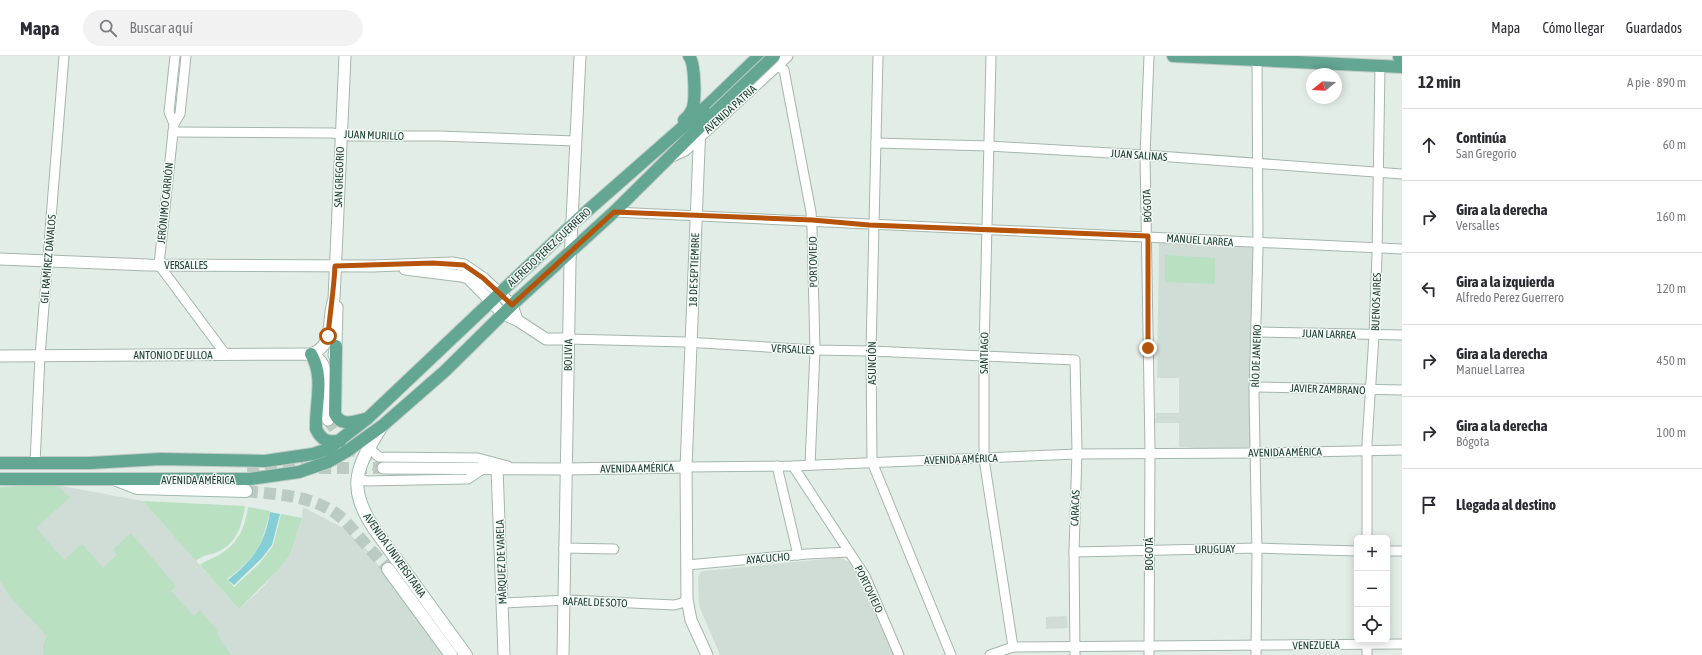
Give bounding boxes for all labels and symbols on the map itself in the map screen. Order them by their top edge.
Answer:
north arrow [1306,68,1342,104]
street label: AVENIDA PATRIA [701,82,759,136]
street label: JUAN MURILLO [344,128,404,142]
street label: SAN GREGORIO [332,146,346,208]
street label: JUAN SALINAS [1110,147,1168,163]
street label: JERÓNIMO CARRIÓN [155,162,175,244]
street label: BÓGOTA [1140,188,1154,223]
street label: ALFREDO PEREZ GUERRERO [505,205,593,289]
street label: GIL RAMÍREZ DÁVALOS [38,214,58,304]
street label: MANUEL LARREA [1166,232,1234,248]
street label: 18 DE SEPTIEMBRE [687,233,701,307]
street label: PORTOVIEJO [807,236,819,288]
street label: VERSALLES [164,259,208,271]
street label: BUENOS AIRES [1369,272,1383,331]
street label: RÍO DE JANEIRO [1249,324,1263,388]
route start [319,327,337,345]
street label: JUAN LARREA [1302,327,1357,341]
street label: SANTIAGO [978,332,990,374]
street label: BOLIVIA [562,338,574,371]
route end [1139,339,1157,357]
street label: ASUNCIÓN [866,341,878,385]
street label: VERSALLES [771,342,815,356]
street label: ANTONIO DE ULLOA [133,349,213,361]
street label: JAVIER ZAMBRANO [1290,382,1366,396]
street label: AVENIDA AMÉRICA [1248,445,1323,459]
street label: AVENIDA AMÉRICA [924,452,999,466]
street label: AVENIDA AMÉRICA [600,461,675,475]
street label: AVENIDA AMÉRICA [161,474,235,486]
street label: CARACAS [1068,489,1082,526]
street label: AVENIDA UNIVERSITARIA [361,511,429,600]
street label: MÁRQUEZ DE VARELA [493,519,508,605]
street label: BOGOTÁ [1143,537,1155,571]
street label: URUGUAY [1195,543,1235,555]
street label: AYACUCHO [746,550,790,566]
street label: PORTOVIEJO [852,563,886,615]
street label: RAFAEL DE SOTO [562,595,628,609]
street label: VENEZUELA [1292,639,1340,651]

